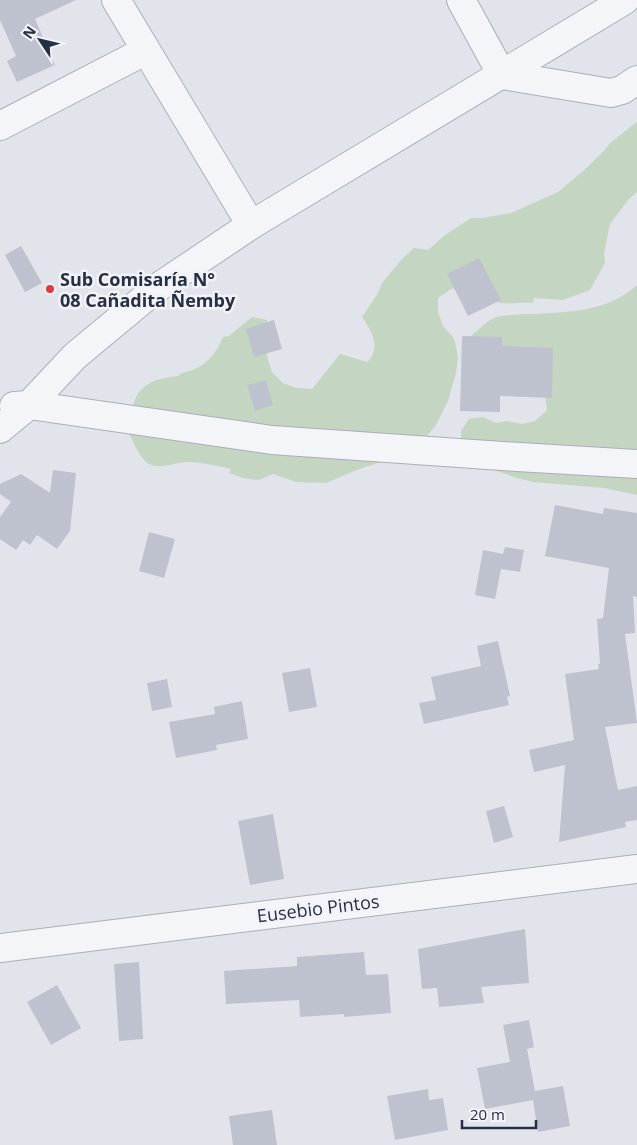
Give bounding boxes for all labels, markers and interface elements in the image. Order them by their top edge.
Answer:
north arrow [15,15,65,65]
text: N [18,22,40,42]
place label: Sub Comisaría N° 08 Cañadita Ñemby [60,267,236,312]
marker: Sub Comisaría N° 08 Cañadita Ñemby [44,283,56,295]
street label: Eusebio Pintos [255,889,381,927]
scale bar [462,1098,536,1130]
text: 20 m [470,1104,505,1124]

